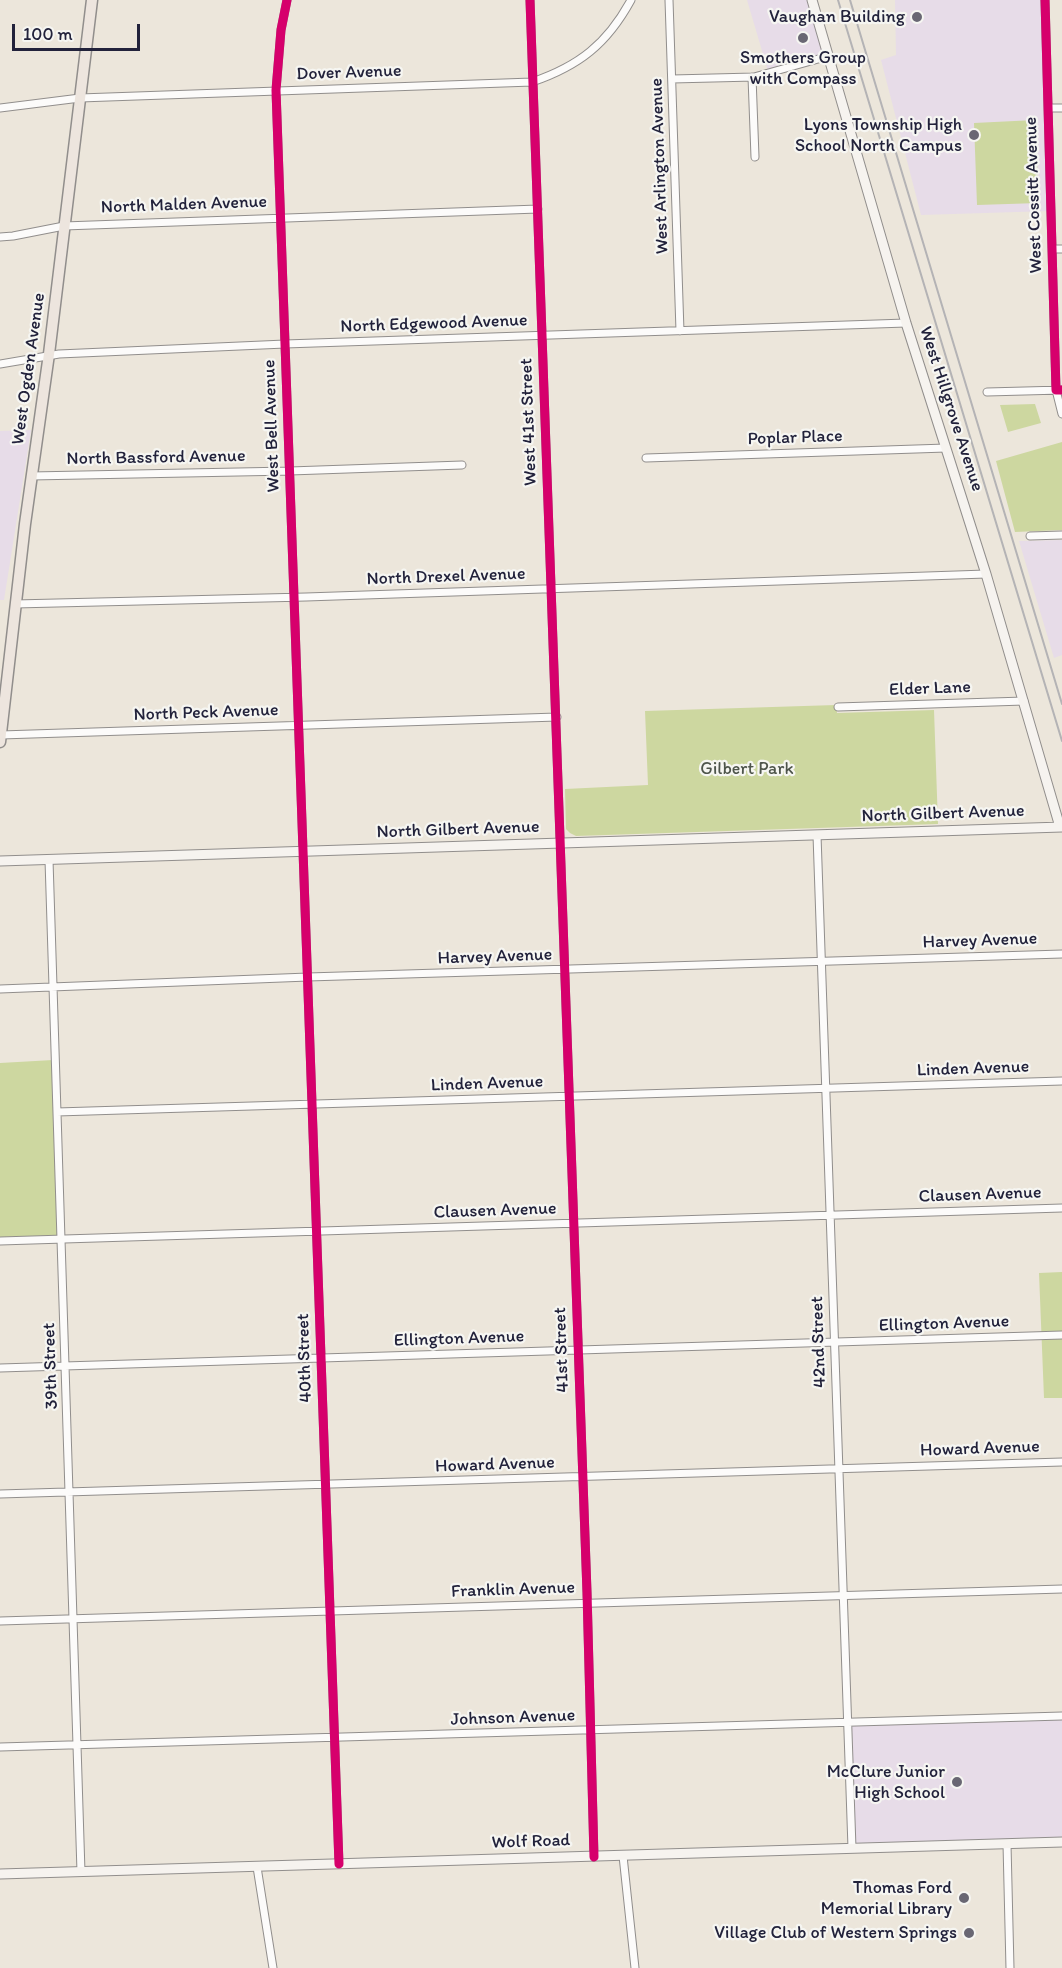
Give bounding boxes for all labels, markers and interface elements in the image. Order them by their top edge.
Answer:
place label: Vaughan Building [769,6,905,28]
marker: Vaughan Building [910,10,924,24]
scale bar [15,12,142,50]
text: 100 m [23,23,73,45]
marker: Smothers Group with Compass [796,31,810,45]
place label: Smothers Group with Compass [740,47,866,90]
street label: Dover Avenue [296,60,402,86]
street label: West Arlington Avenue [646,77,674,255]
place label: Lyons Township High School North Campus [795,114,962,156]
street label: West Cossitt Avenue [1020,116,1048,274]
marker: Lyons Township High School North Campus [967,128,981,142]
street label: North Malden Avenue [101,191,267,219]
street label: West Ogden Avenue [8,292,50,446]
street label: North Edgewood Avenue [340,310,528,338]
street label: West Hillgrove Avenue [914,324,988,494]
street label: West 41st Street [516,358,542,486]
street label: West Bell Avenue [259,359,285,493]
street label: Poplar Place [747,426,843,450]
street label: North Bassford Avenue [66,446,246,470]
street label: North Drexel Avenue [366,563,526,591]
street label: Elder Lane [889,677,971,701]
street label: North Peck Avenue [133,700,279,726]
park label: Gilbert Park [700,758,794,780]
street label: North Gilbert Avenue [861,800,1025,828]
street label: North Gilbert Avenue [376,816,540,844]
street label: Harvey Avenue [922,928,1038,954]
street label: Harvey Avenue [437,944,553,970]
street label: Linden Avenue [916,1056,1030,1082]
street label: Linden Avenue [430,1071,544,1097]
street label: Clausen Avenue [918,1182,1042,1208]
street label: Clausen Avenue [433,1198,557,1224]
street label: 42nd Street [807,1296,831,1388]
street label: 41st Street [550,1307,574,1393]
street label: Ellington Avenue [878,1311,1010,1337]
street label: 40th Street [293,1313,317,1403]
street label: 39th Street [39,1322,63,1410]
street label: Ellington Avenue [393,1326,525,1352]
street label: Howard Avenue [920,1436,1040,1462]
street label: Howard Avenue [435,1452,555,1478]
street label: Franklin Avenue [451,1577,575,1603]
street label: Johnson Avenue [450,1705,576,1731]
place label: McClure Junior High School [827,1761,945,1804]
marker: McClure Junior High School [950,1775,964,1789]
street label: Wolf Road [491,1830,571,1854]
place label: Thomas Ford Memorial Library [821,1877,952,1920]
marker: Thomas Ford Memorial Library [957,1891,971,1905]
place label: Village Club of Western Springs [714,1922,957,1944]
marker: Village Club of Western Springs [962,1926,976,1940]

